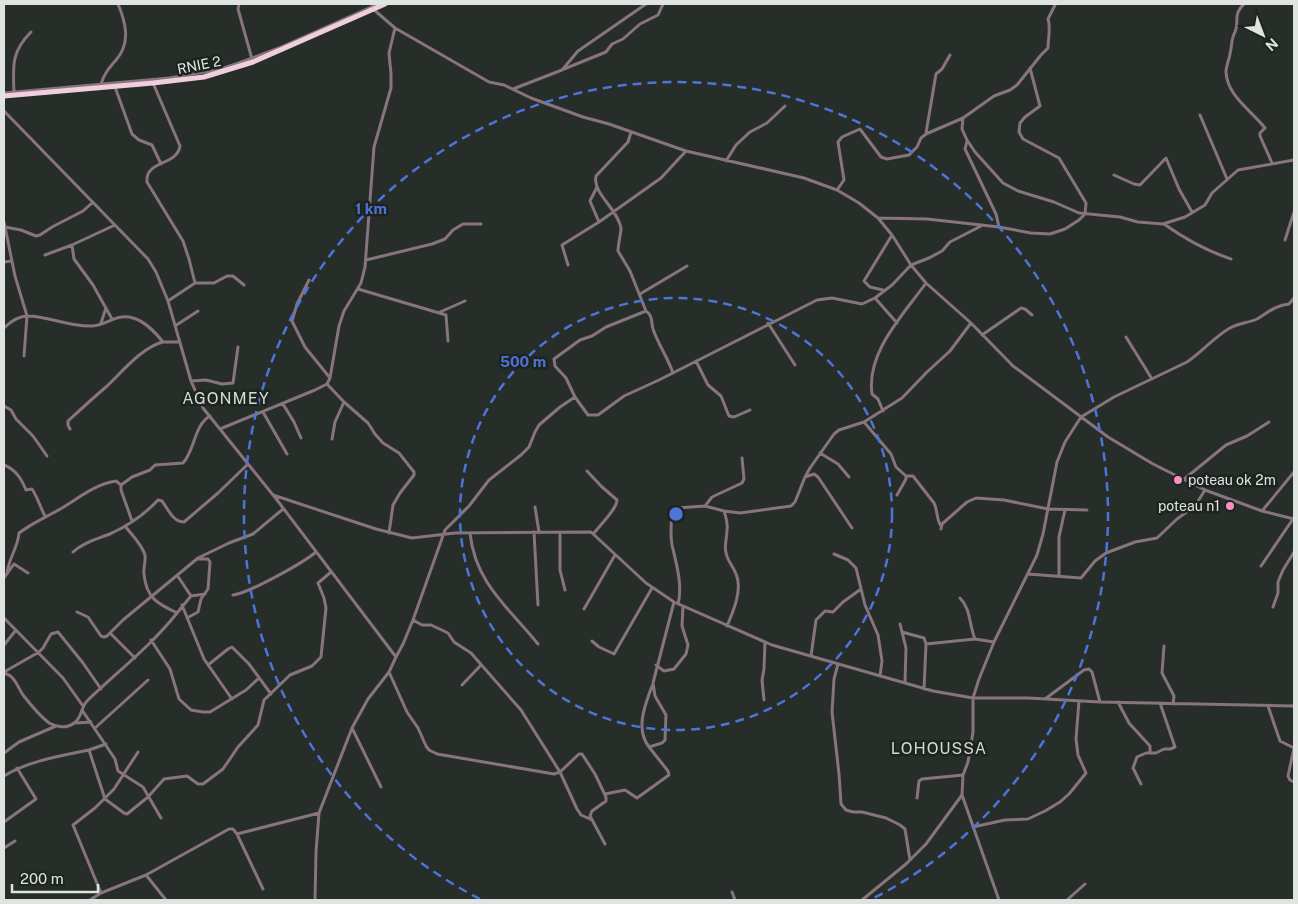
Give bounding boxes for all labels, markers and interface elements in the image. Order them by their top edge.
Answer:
north arrow [1238,10,1288,60]
text: N [1262,35,1281,54]
street label: RNIE 2 [176,53,222,77]
text: 1 km [355,200,387,217]
text: 500 m [500,353,546,370]
district label: AGONMEY [182,389,270,408]
place label: poteau ok 2m [1188,472,1276,488]
marker: poteau ok 2m [1172,474,1184,486]
place label: poteau n1 [1158,498,1220,514]
marker: poteau n1 [1224,500,1236,512]
centre of rings [667,505,685,523]
district label: LOHOUSSA [891,739,987,758]
scale bar [12,862,99,894]
text: 200 m [20,870,64,887]

